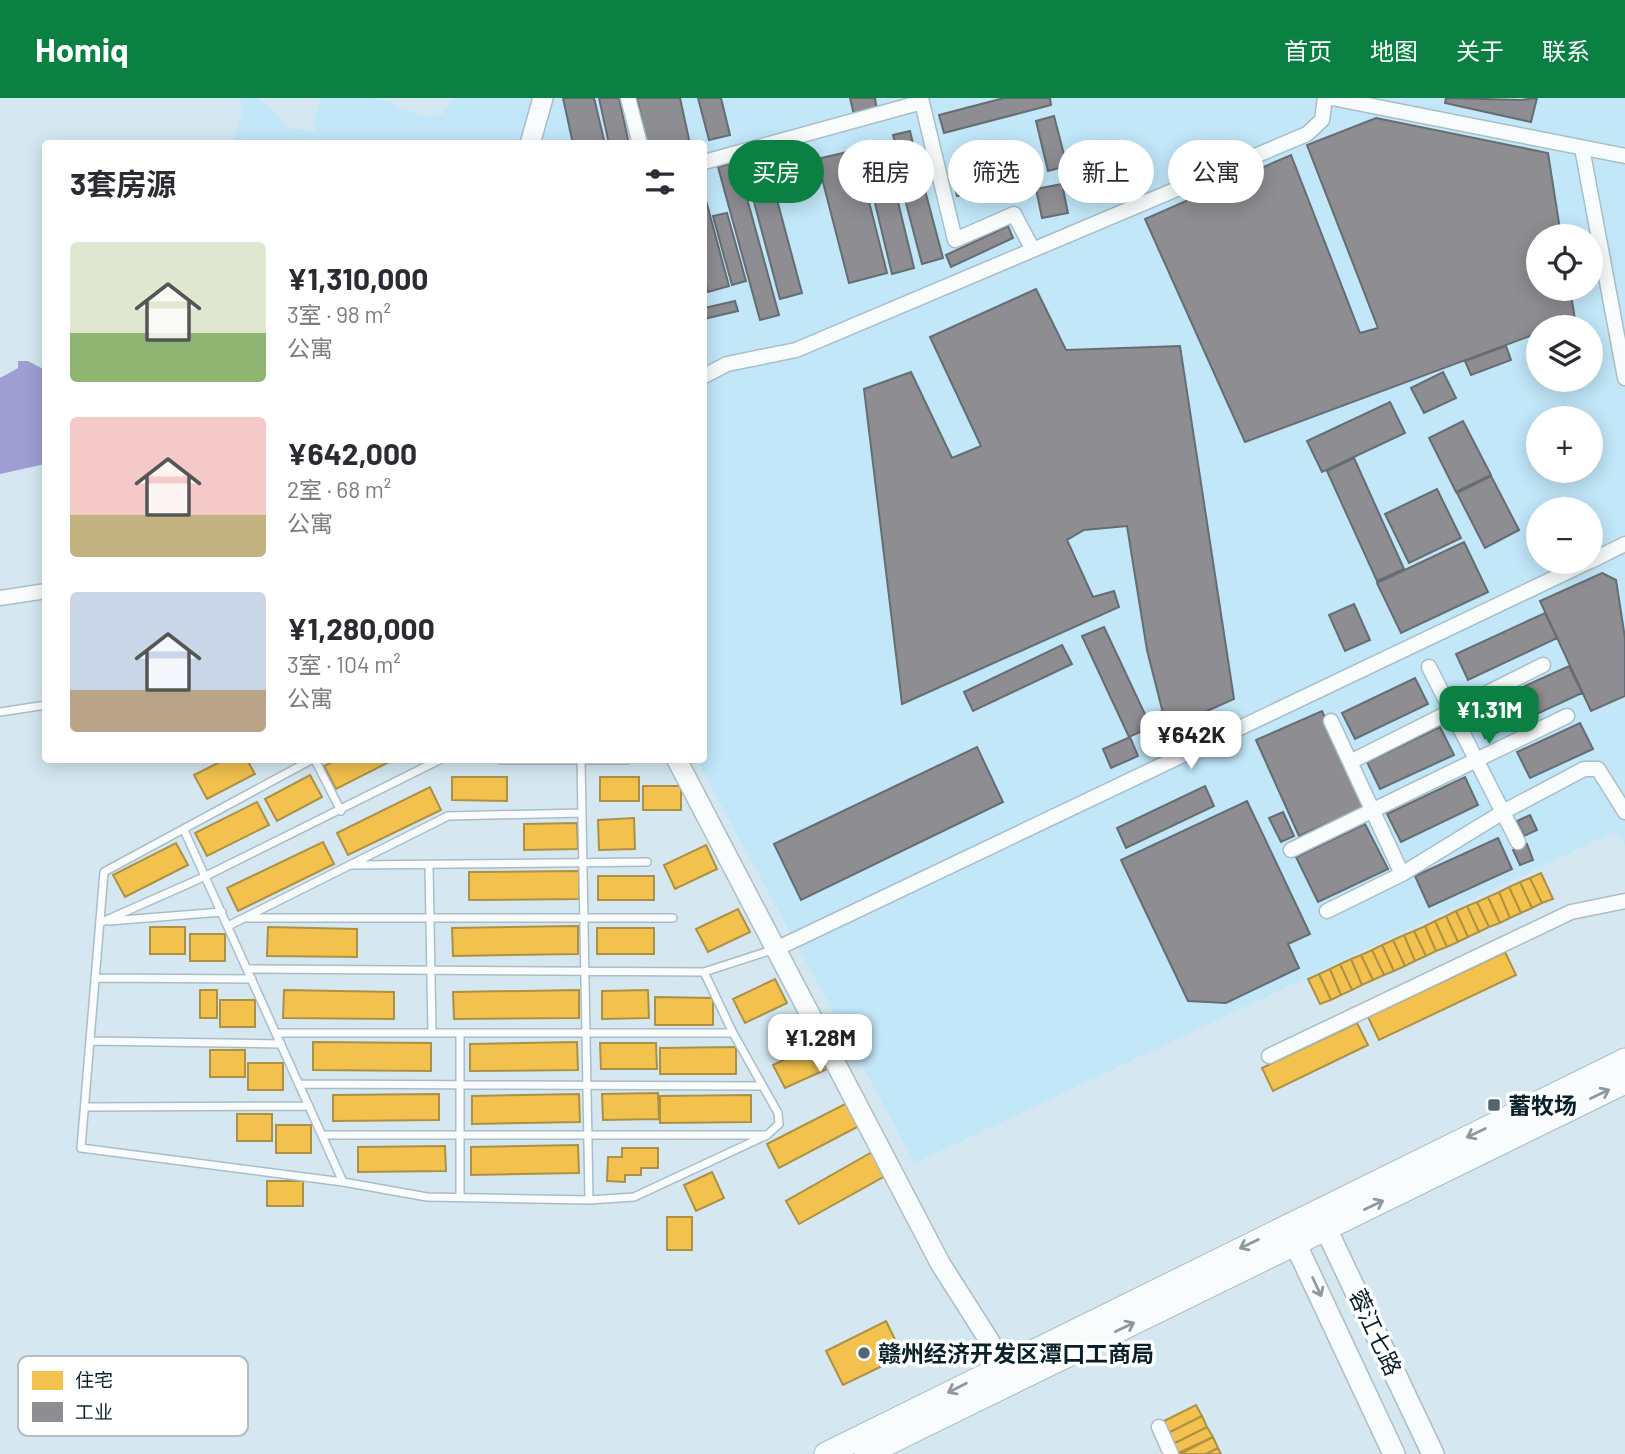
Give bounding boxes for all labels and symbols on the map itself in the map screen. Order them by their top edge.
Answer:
pin: ¥1.31M [1432,686,1546,746]
pin: ¥642K [1142,712,1240,771]
pin: ¥1.28M [763,1014,877,1074]
one-way arrow [1589,1087,1610,1101]
place label: 蓄牧场 [1508,1091,1577,1119]
marker: 蓄牧场 [1486,1097,1502,1113]
one-way arrow [1466,1127,1487,1141]
one-way arrow [1363,1198,1384,1212]
one-way arrow [1239,1238,1260,1252]
one-way arrow [1311,1276,1324,1297]
street label: 蓉江七路 [1344,1284,1408,1380]
one-way arrow [1114,1319,1135,1333]
place label: 赣州经济开发区潭口工商局 [878,1339,1154,1367]
marker: 赣州经济开发区潭口工商局 [856,1345,872,1361]
legend [18,1356,248,1436]
text: 住宅 [75,1368,113,1391]
one-way arrow [948,1382,968,1396]
text: 工业 [75,1400,113,1423]

